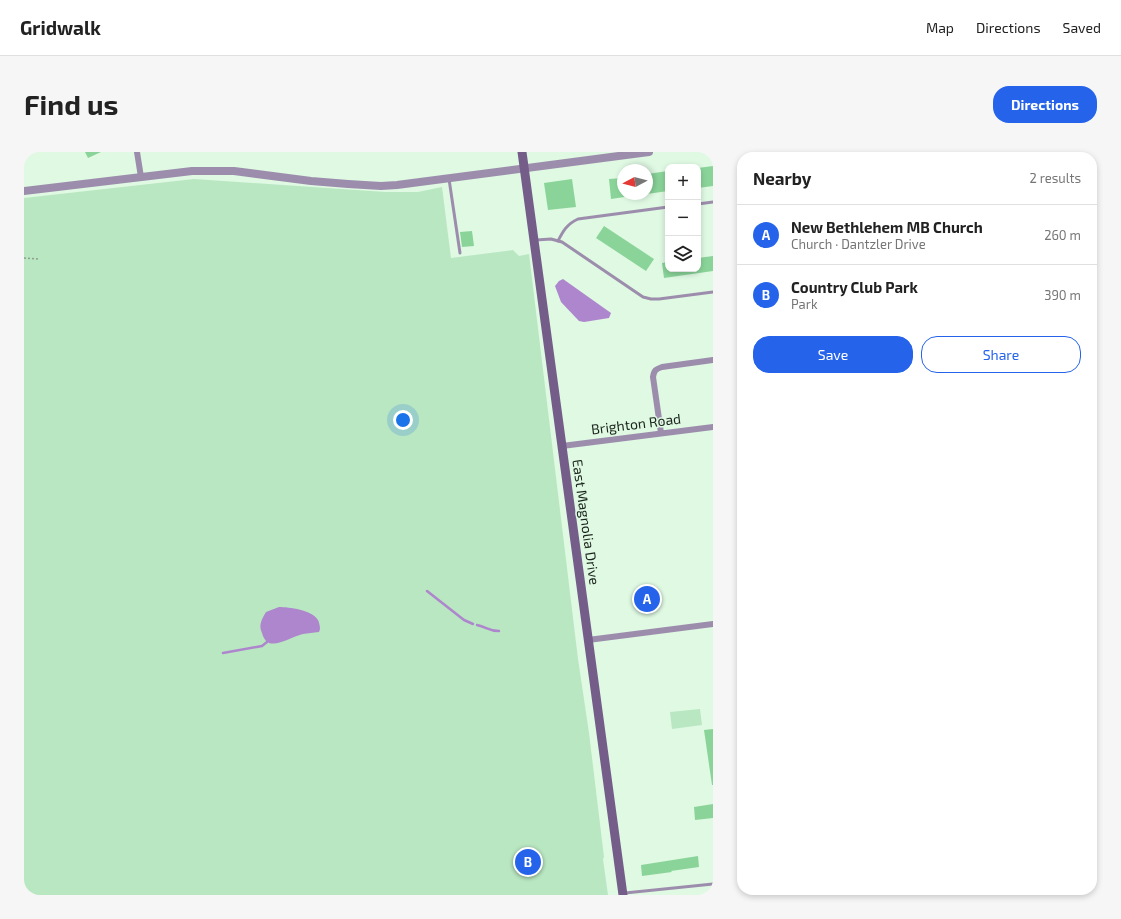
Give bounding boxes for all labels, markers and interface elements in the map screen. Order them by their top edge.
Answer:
text: Gridwalk [20,16,101,39]
text: Map [926,19,954,36]
text: Directions [976,19,1041,36]
text: Saved [1063,19,1101,36]
button: Directions [993,86,1097,123]
text: Find us [24,87,118,121]
north arrow [617,164,653,200]
map controls [665,164,701,272]
button: + [665,164,701,200]
text: Nearby [753,168,811,188]
text: 2 results [1029,170,1081,186]
button: − [665,200,701,236]
text: New Bethlehem MB Church [791,218,983,236]
text: A [762,227,770,243]
text: 260 m [1044,227,1081,243]
button: layers [665,236,701,272]
text: Church · Dantzler Drive [791,236,926,252]
text: Country Club Park [791,278,918,296]
text: B [762,287,770,303]
text: 390 m [1044,287,1081,303]
text: Park [791,296,818,312]
button: Save [753,336,913,373]
button: Share [921,336,1081,373]
your location [393,410,413,430]
street label: Brighton Road [590,410,682,437]
street label: East Magnolia Drive [569,458,604,586]
pin: A [634,584,660,614]
pin: B [515,847,541,877]

